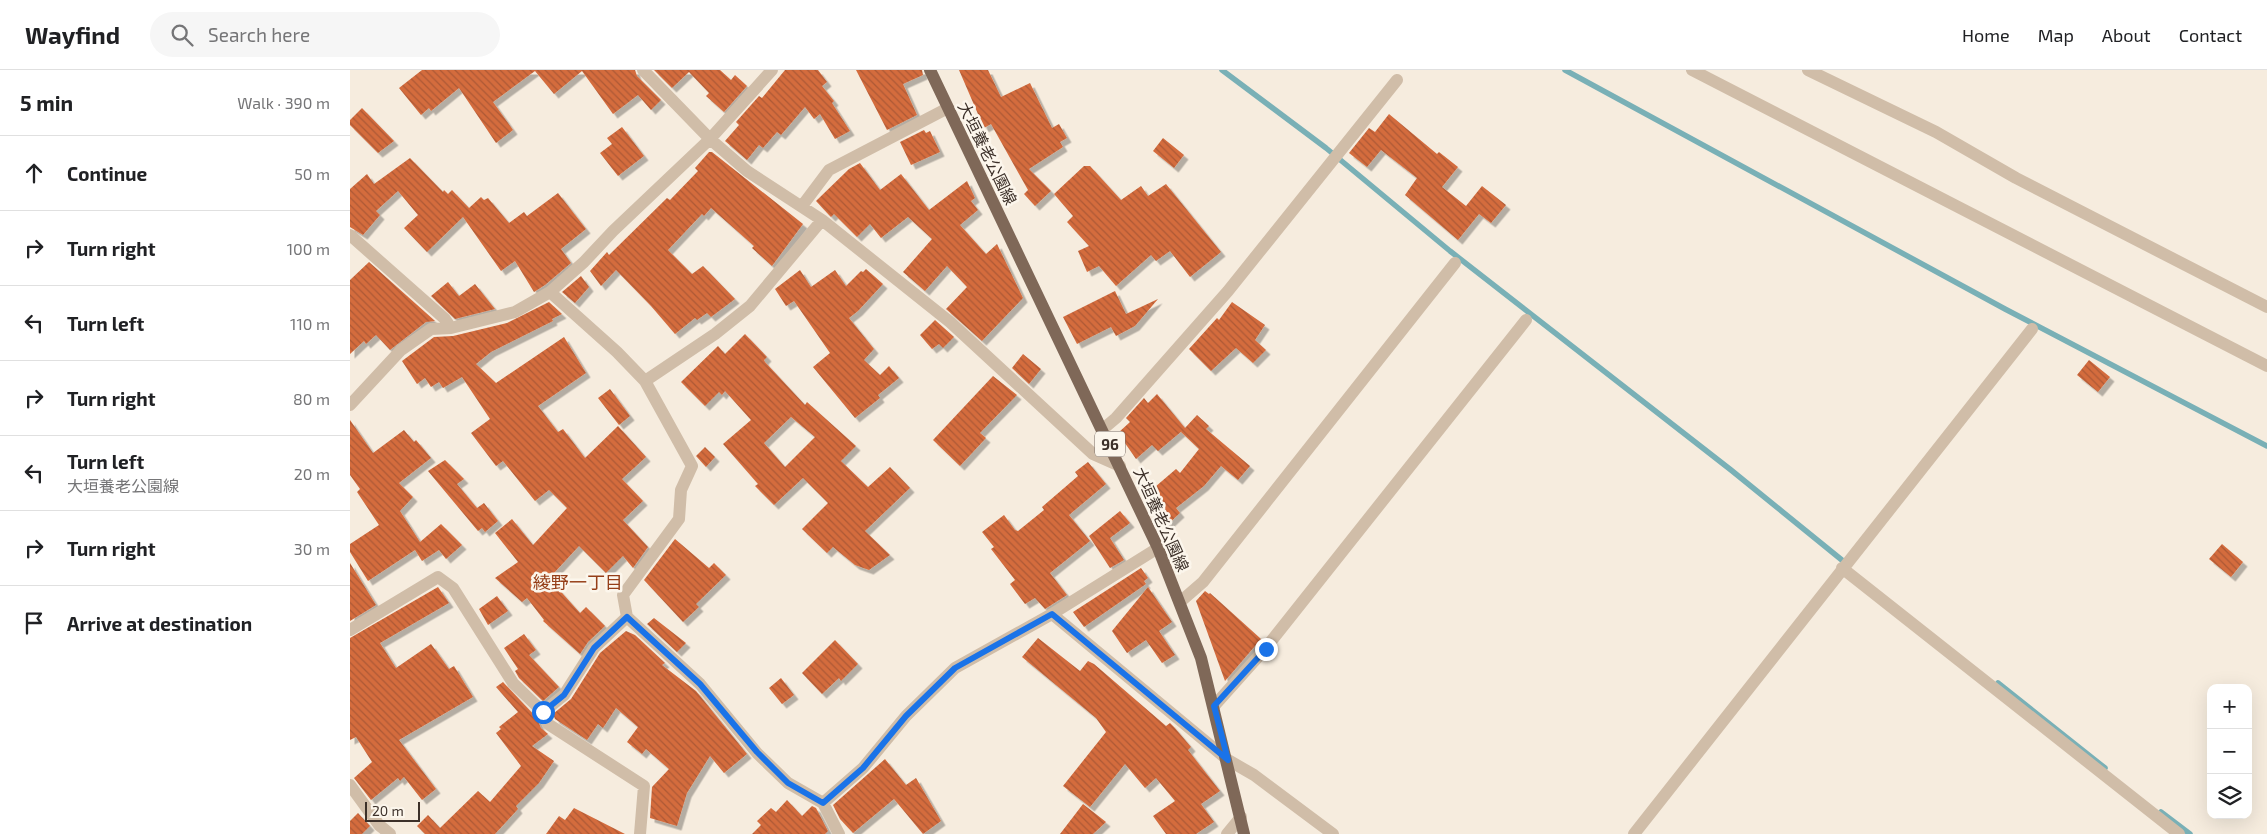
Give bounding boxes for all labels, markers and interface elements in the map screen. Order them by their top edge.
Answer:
search box [150,12,500,57]
text: Wayfind [25,20,120,49]
icon: search [168,21,196,49]
text: Search here [208,23,310,46]
text: Home [1962,24,2010,46]
text: Map [2038,24,2074,46]
text: About [2102,24,2151,46]
text: Contact [2179,24,2242,46]
text: 5 min [20,90,73,115]
text: Walk · 390 m [237,93,330,112]
street label: 大垣養老公園線 [955,98,1021,208]
icon: ahead [20,159,48,187]
text: Continue [67,162,147,185]
text: 50 m [294,164,330,183]
icon: right [20,234,48,262]
text: Turn right [67,237,155,260]
text: 100 m [287,239,330,258]
icon: left [20,309,48,337]
text: Turn left [67,312,144,335]
text: 110 m [290,314,330,333]
icon: right [20,384,48,412]
text: Turn right [67,387,155,410]
text: 80 m [293,389,330,408]
road number: 96 [1095,432,1125,456]
text: Turn left [67,450,144,473]
icon: left [20,459,48,487]
text: 20 m [294,464,330,483]
street label: 大垣養老公園線 [1131,464,1193,574]
text: 大垣養老公園線 [67,476,179,495]
icon: right [20,534,48,562]
text: Turn right [67,537,155,560]
text: 30 m [294,539,330,558]
district label: 綾野一丁目 [533,571,623,593]
icon: arrive [20,609,48,637]
text: Arrive at destination [67,612,252,635]
route end [1255,638,1278,661]
map controls [2207,684,2252,819]
button: + [2207,684,2252,729]
route start [532,701,555,724]
button: − [2207,729,2252,774]
button: layers [2207,774,2252,819]
scale bar [365,799,420,822]
text: 20 m [372,802,404,819]

